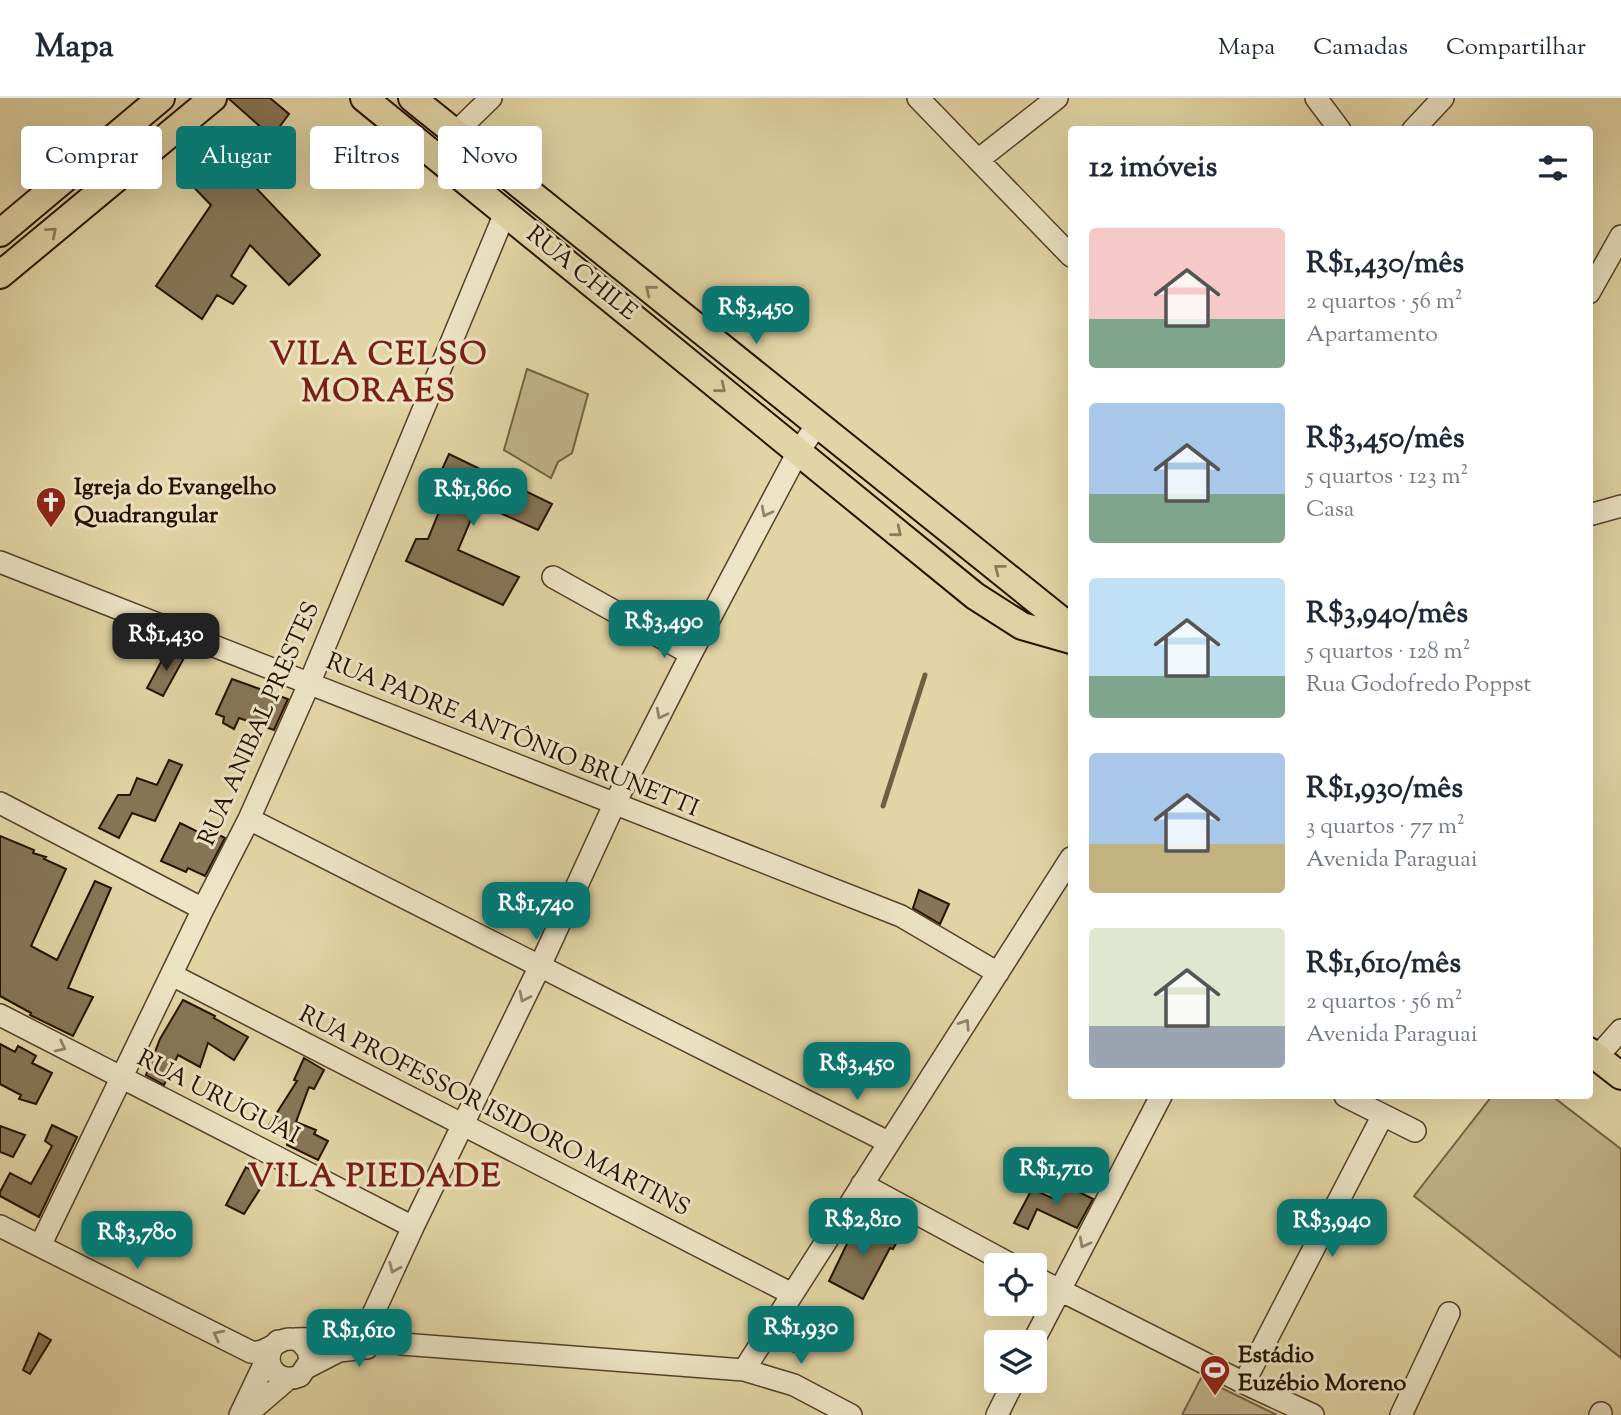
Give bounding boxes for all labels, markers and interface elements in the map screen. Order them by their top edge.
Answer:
text: Mapa [35,24,114,72]
text: Mapa [1218,31,1275,65]
text: Camadas [1313,31,1408,65]
text: Compartilhar [1446,31,1586,65]
chip: Comprar [21,126,162,189]
chip: Alugar [176,126,296,189]
chip: Filtros [310,126,424,189]
chip: Novo [438,126,542,189]
text: 12 imóveis [1089,147,1217,190]
icon: filters [1534,149,1572,187]
street label: RUA CHILE [518,219,644,330]
one-way arrow [44,228,57,240]
text: R$1,430/mês [1306,243,1464,286]
icon: home [1145,256,1229,340]
one-way arrow [645,285,657,298]
pin: R$3,450 [691,286,821,346]
text: 2 quartos · 56 m² [1306,286,1463,319]
text: R$3,450 [718,292,794,325]
text: Apartamento [1306,319,1438,352]
district label: VILA CELSO MORAES [269,333,489,416]
one-way arrow [712,380,725,392]
text: R$3,450/mês [1306,418,1465,461]
icon: home [1145,431,1229,515]
text: 5 quartos · 123 m² [1306,461,1468,494]
pin: R$1,860 [408,468,538,528]
place label: Igreja do Evangelho Quadrangular [74,471,276,533]
text: R$1,860 [434,474,512,507]
church icon: Igreja do Evangelho Quadrangular [34,485,68,529]
text: Casa [1306,494,1354,527]
one-way arrow [761,505,775,517]
one-way arrow [888,524,901,536]
one-way arrow [995,565,1007,578]
text: R$3,940/mês [1306,593,1468,636]
street label: RUA ANIBAL PRESTES [191,597,329,851]
pin: R$3,490 [599,601,729,660]
text: R$3,490 [625,606,703,639]
icon: home [1145,606,1229,690]
pin: R$1,430 [101,614,231,673]
text: R$1,430 [128,619,204,652]
text: 5 quartos · 128 m² [1306,636,1470,669]
street label: RUA PADRE ANTÔNIO BRUNETTI [321,645,704,827]
text: Rua Godofredo Poppst [1306,669,1531,702]
one-way arrow [655,706,669,719]
text: R$1,930/mês [1306,768,1463,811]
icon: home [1145,781,1229,865]
text: 3 quartos · 77 m² [1306,811,1465,844]
text: Avenida Paraguai [1306,844,1477,877]
pin: R$1,740 [471,882,601,942]
text: R$1,740 [498,888,574,921]
text: R$1,610/mês [1306,943,1461,986]
icon: home [1145,956,1229,1040]
text: 2 quartos · 56 m² [1306,986,1463,1019]
one-way arrow [519,990,533,1002]
street label: RUA PROFESSOR ISIDORO MARTINS [293,998,695,1226]
one-way arrow [957,1019,970,1032]
text: Avenida Paraguai [1306,1019,1477,1052]
one-way arrow [53,1038,66,1052]
street label: RUA URUGUAI [131,1042,305,1154]
pin: R$3,450 [792,1042,922,1102]
text: R$3,450 [819,1048,895,1081]
pin: R$1,710 [991,1148,1121,1207]
text: R$1,710 [1019,1153,1093,1186]
district label: VILA PIEDADE [248,1155,502,1201]
pin: R$2,810 [798,1198,928,1258]
pin: R$3,940 [1267,1200,1397,1259]
text: R$2,810 [825,1204,901,1237]
text: R$3,940 [1293,1205,1371,1238]
pin: R$3,780 [72,1212,202,1271]
text: R$3,780 [97,1217,177,1250]
one-way arrow [1079,1236,1092,1248]
map controls [984,1253,1047,1393]
button: locate [984,1253,1047,1316]
one-way arrow [388,1261,402,1273]
pin: R$1,930 [736,1306,866,1366]
pin: R$1,610 [294,1310,424,1369]
text: R$1,930 [764,1312,838,1345]
text: R$1,610 [323,1315,395,1348]
one-way arrow [213,1330,225,1344]
button: layers [984,1330,1047,1393]
place label: Estádio Euzébio Moreno [1238,1339,1406,1401]
sports icon: Estádio Euzébio Moreno [1198,1353,1232,1397]

